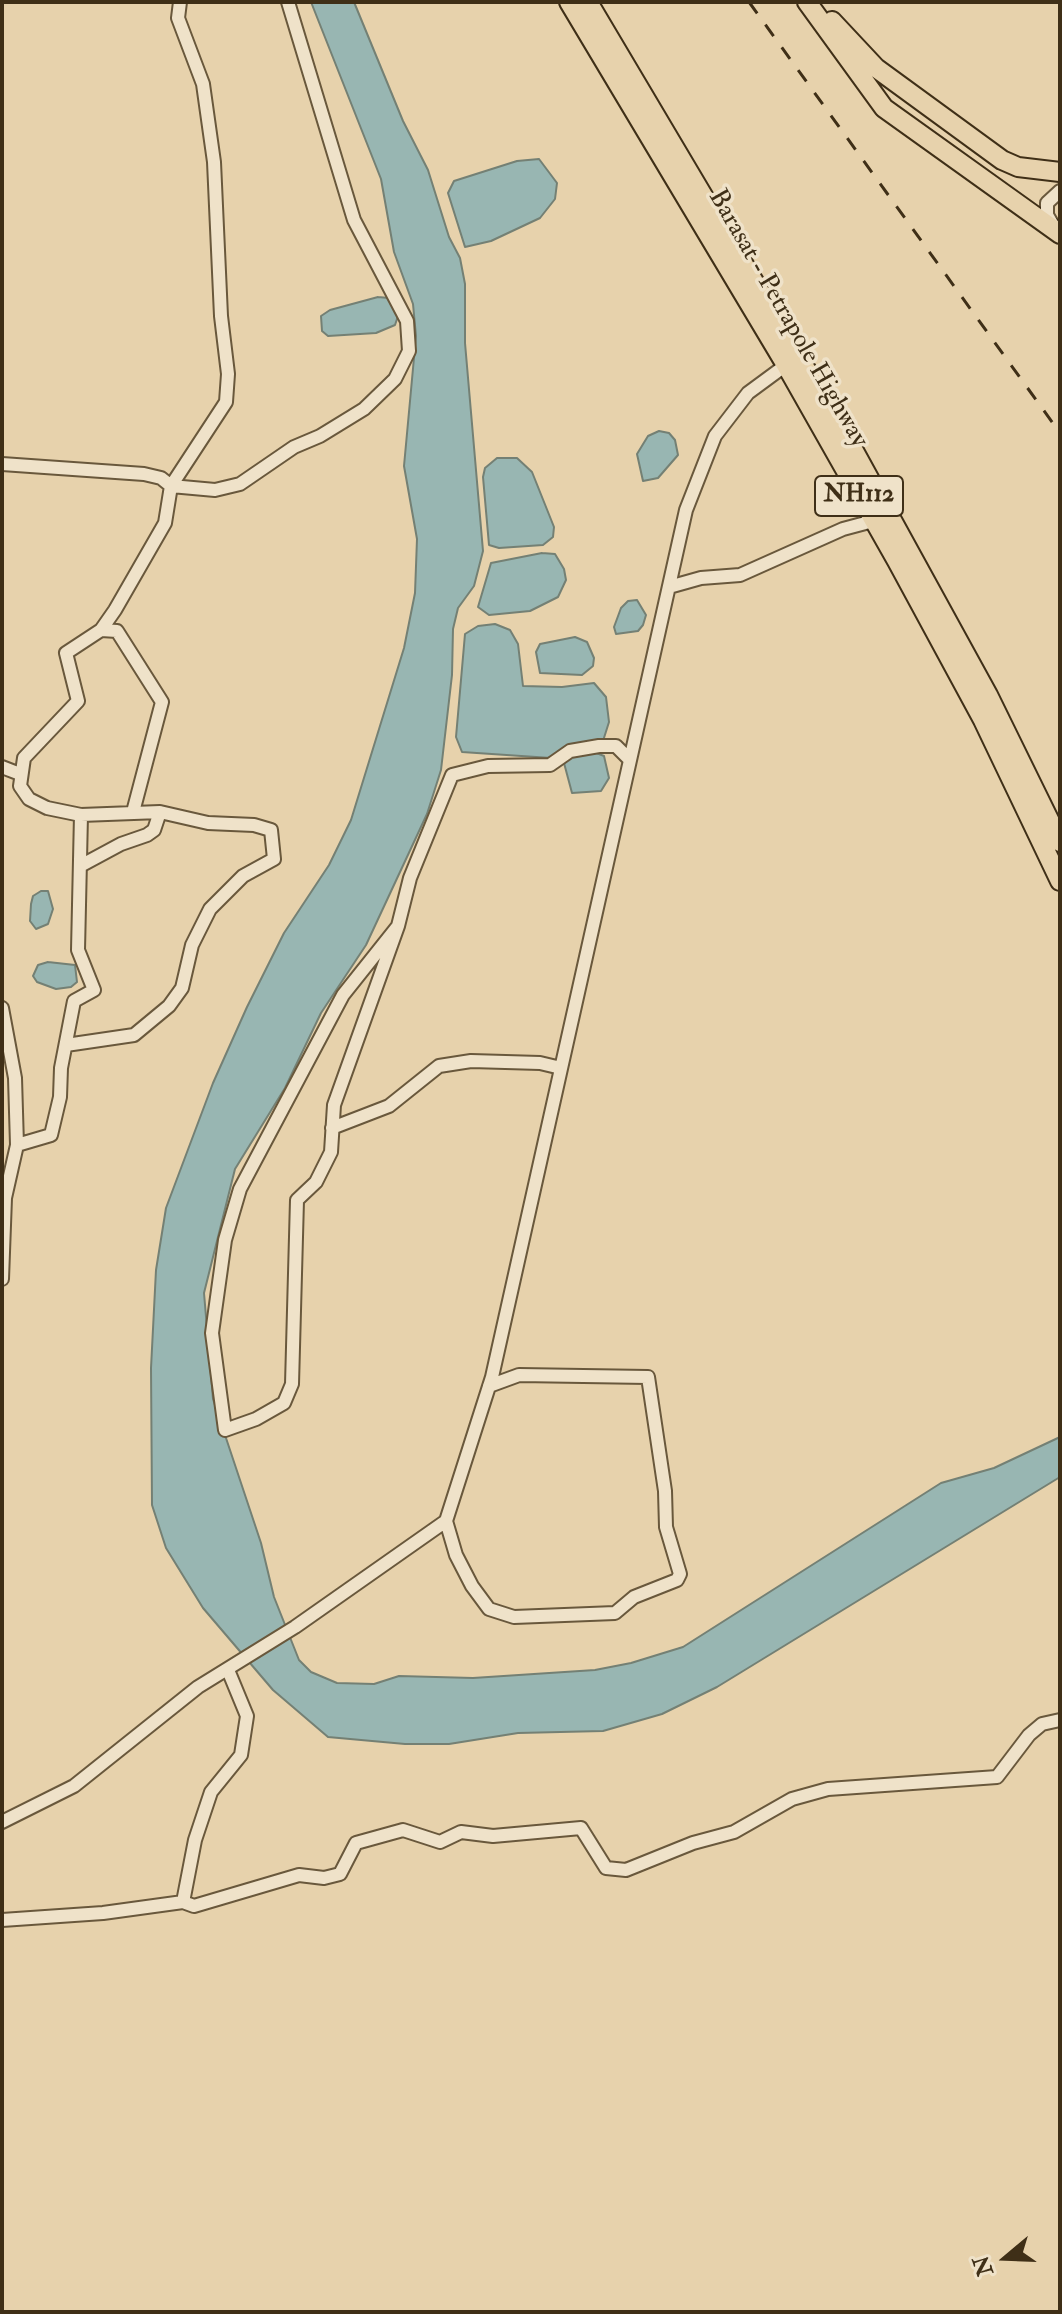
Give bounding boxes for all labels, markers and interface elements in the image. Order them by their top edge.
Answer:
street label: Barasat - Petrapole Highway [700,184,874,454]
road number: NH112 [815,476,903,516]
north arrow [966,2218,1046,2298]
text: N [967,2252,1000,2280]

